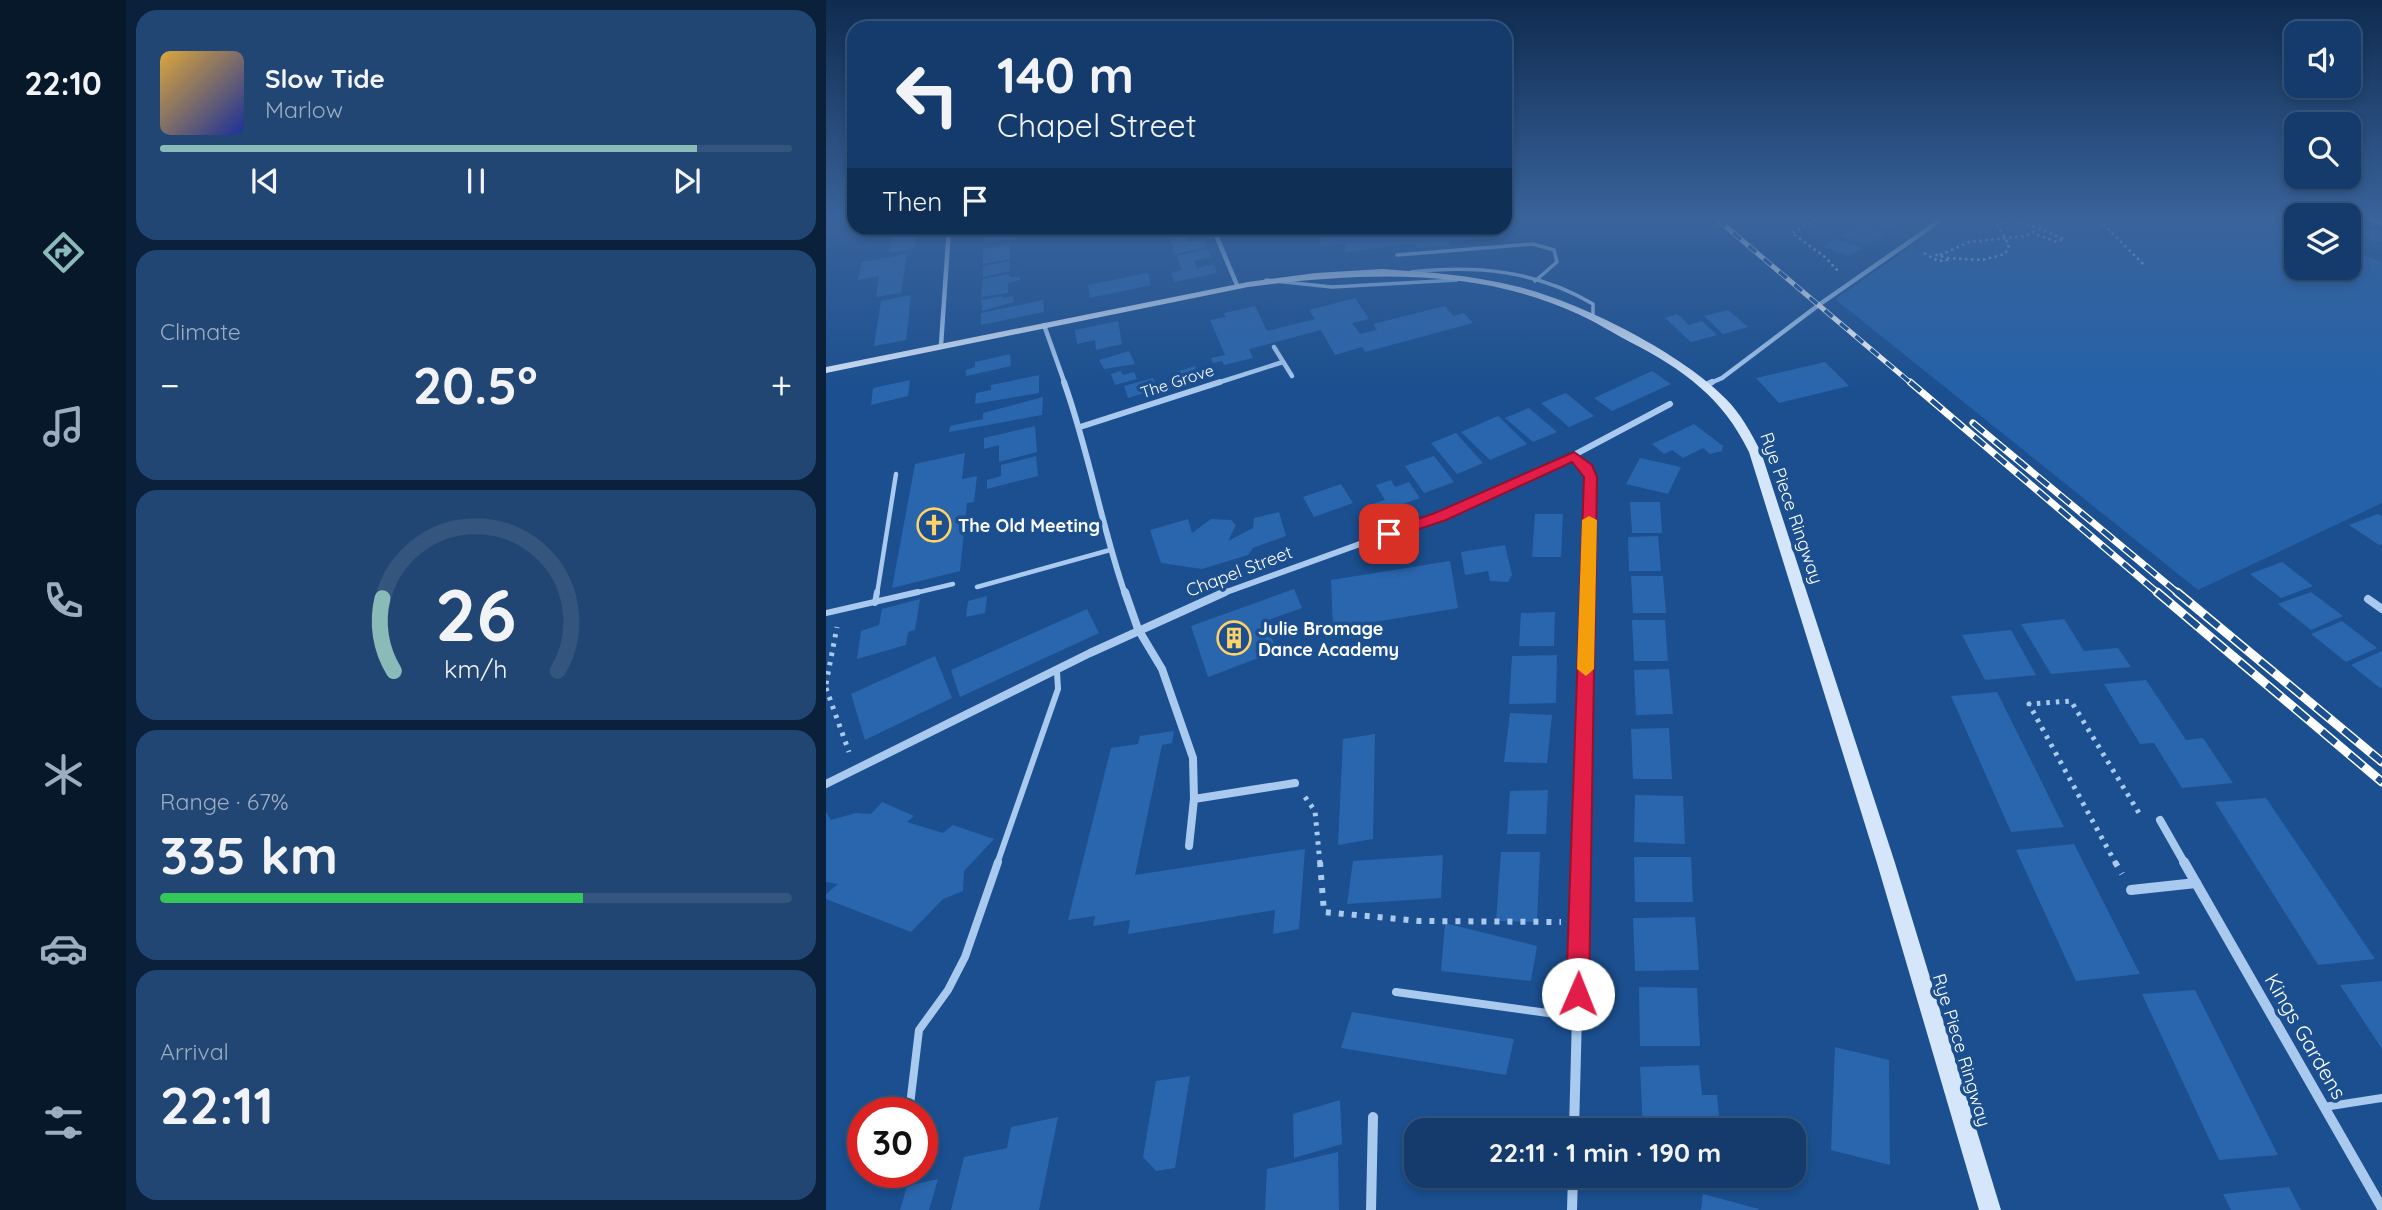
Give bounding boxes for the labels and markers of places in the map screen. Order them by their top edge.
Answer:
pin [1359,504,1419,564]
church icon: The Old Meeting [915,506,953,544]
place label: The Old Meeting [958,514,1100,537]
place label: Julie Bromage Dance Academy [1258,617,1399,661]
building icon: Julie Bromage Dance Academy [1215,619,1253,657]

